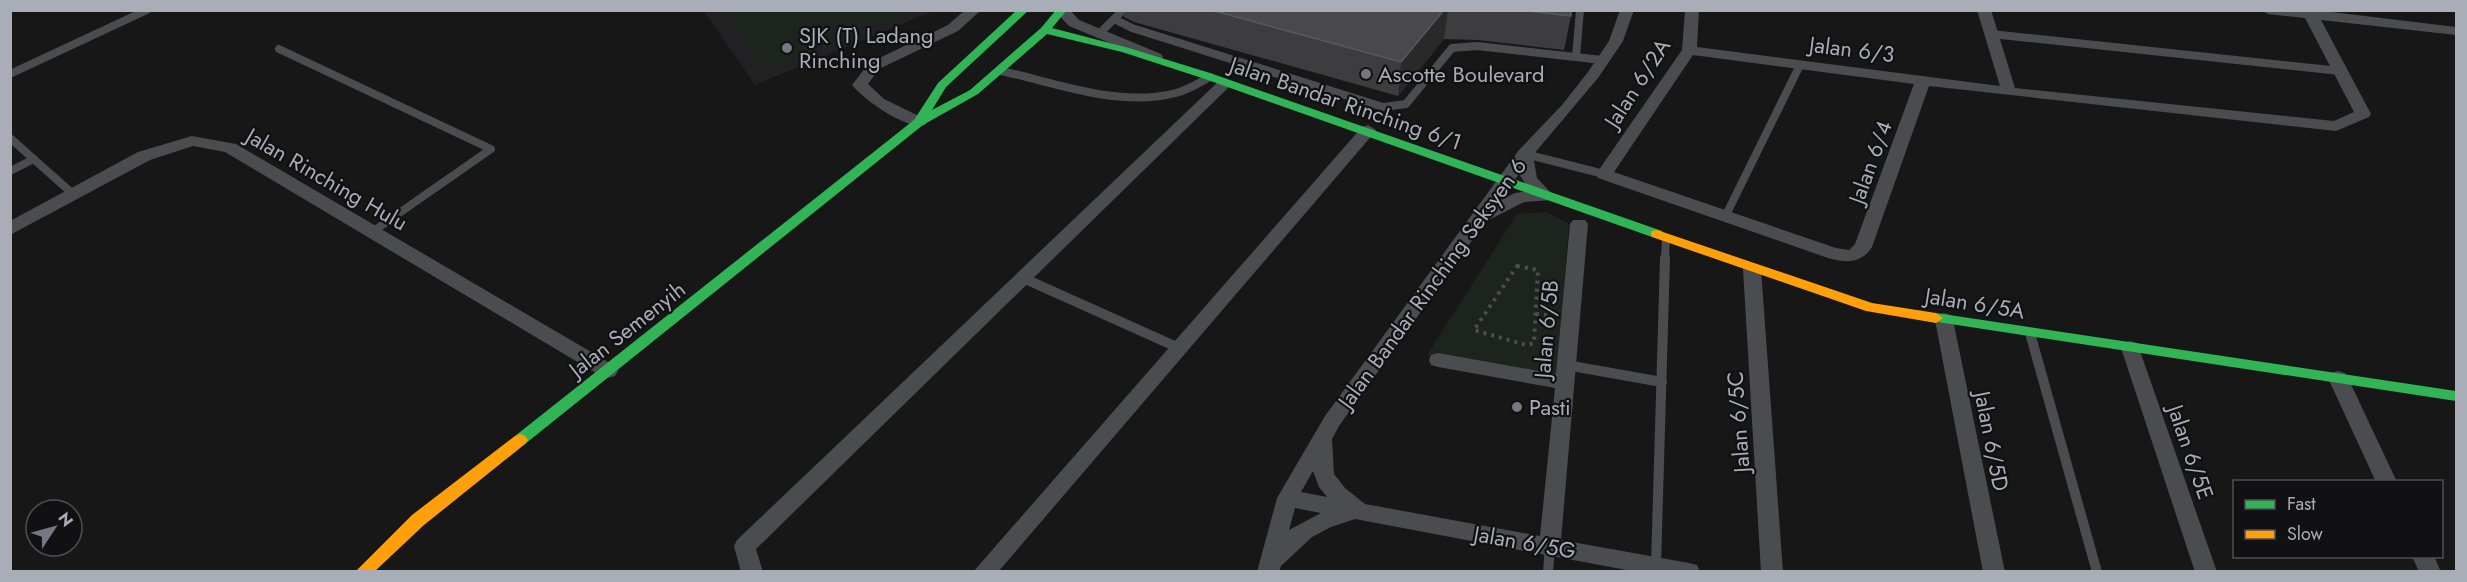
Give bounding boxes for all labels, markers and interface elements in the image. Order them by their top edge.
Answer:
place label: SJK (T) Ladang Rinching [799,19,934,76]
street label: Jalan 6/3 [1805,28,1896,70]
street label: Jalan 6/2A [1595,32,1678,136]
marker: SJK (T) Ladang Rinching [780,41,794,55]
street label: Jalan Bandar Rinching 6/1 [1223,47,1466,158]
place label: Ascotte Boulevard [1378,58,1545,90]
marker: Ascotte Boulevard [1359,67,1373,81]
street label: Jalan 6/4 [1839,116,1900,211]
street label: Jalan Rinching Hulu [238,118,414,238]
street label: Jalan Bandar Rinching Seksyen 6 [1328,151,1534,417]
street label: Jalan Semenyih [560,273,692,387]
street label: Jalan 6/5B [1526,279,1566,382]
street label: Jalan 6/5A [1920,279,2028,327]
street label: Jalan 6/5C [1719,370,1758,477]
street label: Jalan 6/5D [1966,385,2017,494]
place label: Pasti [1529,391,1571,423]
street label: Jalan 6/5E [2159,398,2222,504]
marker: Pasti [1510,400,1524,414]
legend [2233,480,2443,558]
text: Fast [2287,491,2316,517]
north arrow [24,498,84,558]
text: N [53,508,79,531]
street label: Jalan 6/5G [1468,517,1579,567]
text: Slow [2287,521,2324,547]

